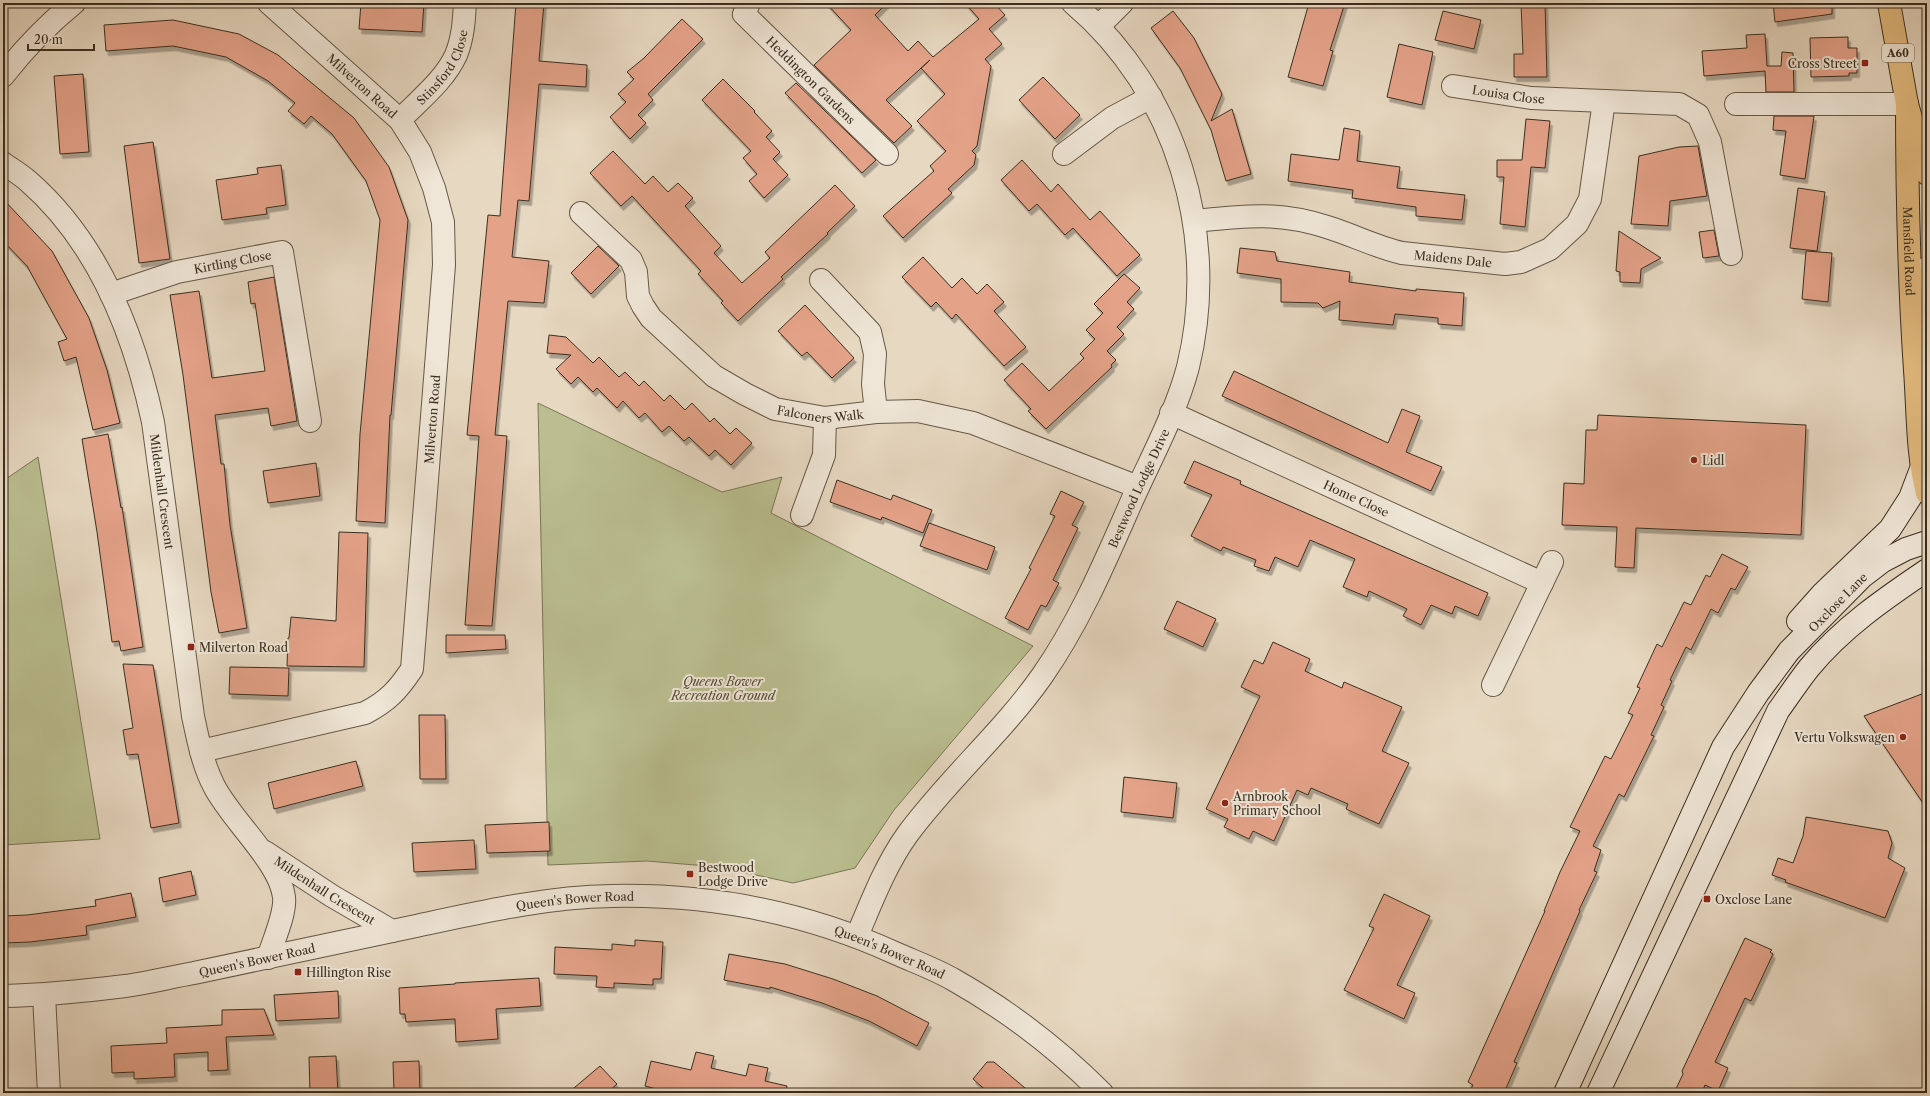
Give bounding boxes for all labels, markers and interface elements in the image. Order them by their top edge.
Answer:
scale bar [28,26,94,52]
street label: Stinsford Close [413,28,470,107]
text: 20 m [34,32,63,47]
street label: Heddington Gardens [763,33,859,127]
road number: A60 [1882,44,1914,62]
street label: Milverton Road [324,51,401,122]
place label: Cross Street [1788,56,1858,71]
marker: Cross Street [1860,58,1870,68]
street label: Louisa Close [1471,82,1545,106]
street label: Mansfield Road [1900,206,1918,297]
street label: Kirtling Close [192,247,273,276]
street label: Maidens Dale [1413,247,1493,270]
street label: Milverton Road [421,374,443,464]
street label: Falconers Walk [776,402,865,426]
street label: Bestwood Lodge Drive [1105,426,1172,550]
street label: Mildenhall Crescent [147,433,178,551]
place label: Lidl [1702,453,1725,468]
marker: Lidl [1689,455,1699,465]
street label: Home Close [1321,476,1392,520]
street label: Oxclose Lane [1805,569,1870,635]
place label: Milverton Road [199,640,289,655]
marker: Milverton Road [186,642,196,652]
park label: Queens Bower Recreation Ground [670,674,777,703]
place label: Vertu Volkswagen [1793,730,1895,745]
marker: Vertu Volkswagen [1898,732,1908,742]
place label: Arnbrook Primary School [1232,789,1321,818]
marker: Arnbrook Primary School [1220,798,1230,808]
street label: Mildenhall Crescent [272,853,379,927]
place label: Bestwood Lodge Drive [698,860,768,889]
marker: Bestwood Lodge Drive [685,869,695,879]
street label: Queen's Bower Road [515,888,635,913]
place label: Oxclose Lane [1715,892,1793,907]
marker: Oxclose Lane [1702,894,1712,904]
street label: Queen's Bower Road [832,922,948,982]
street label: Queen's Bower Road [197,940,317,979]
place label: Hillington Rise [306,965,392,980]
marker: Hillington Rise [293,967,303,977]

